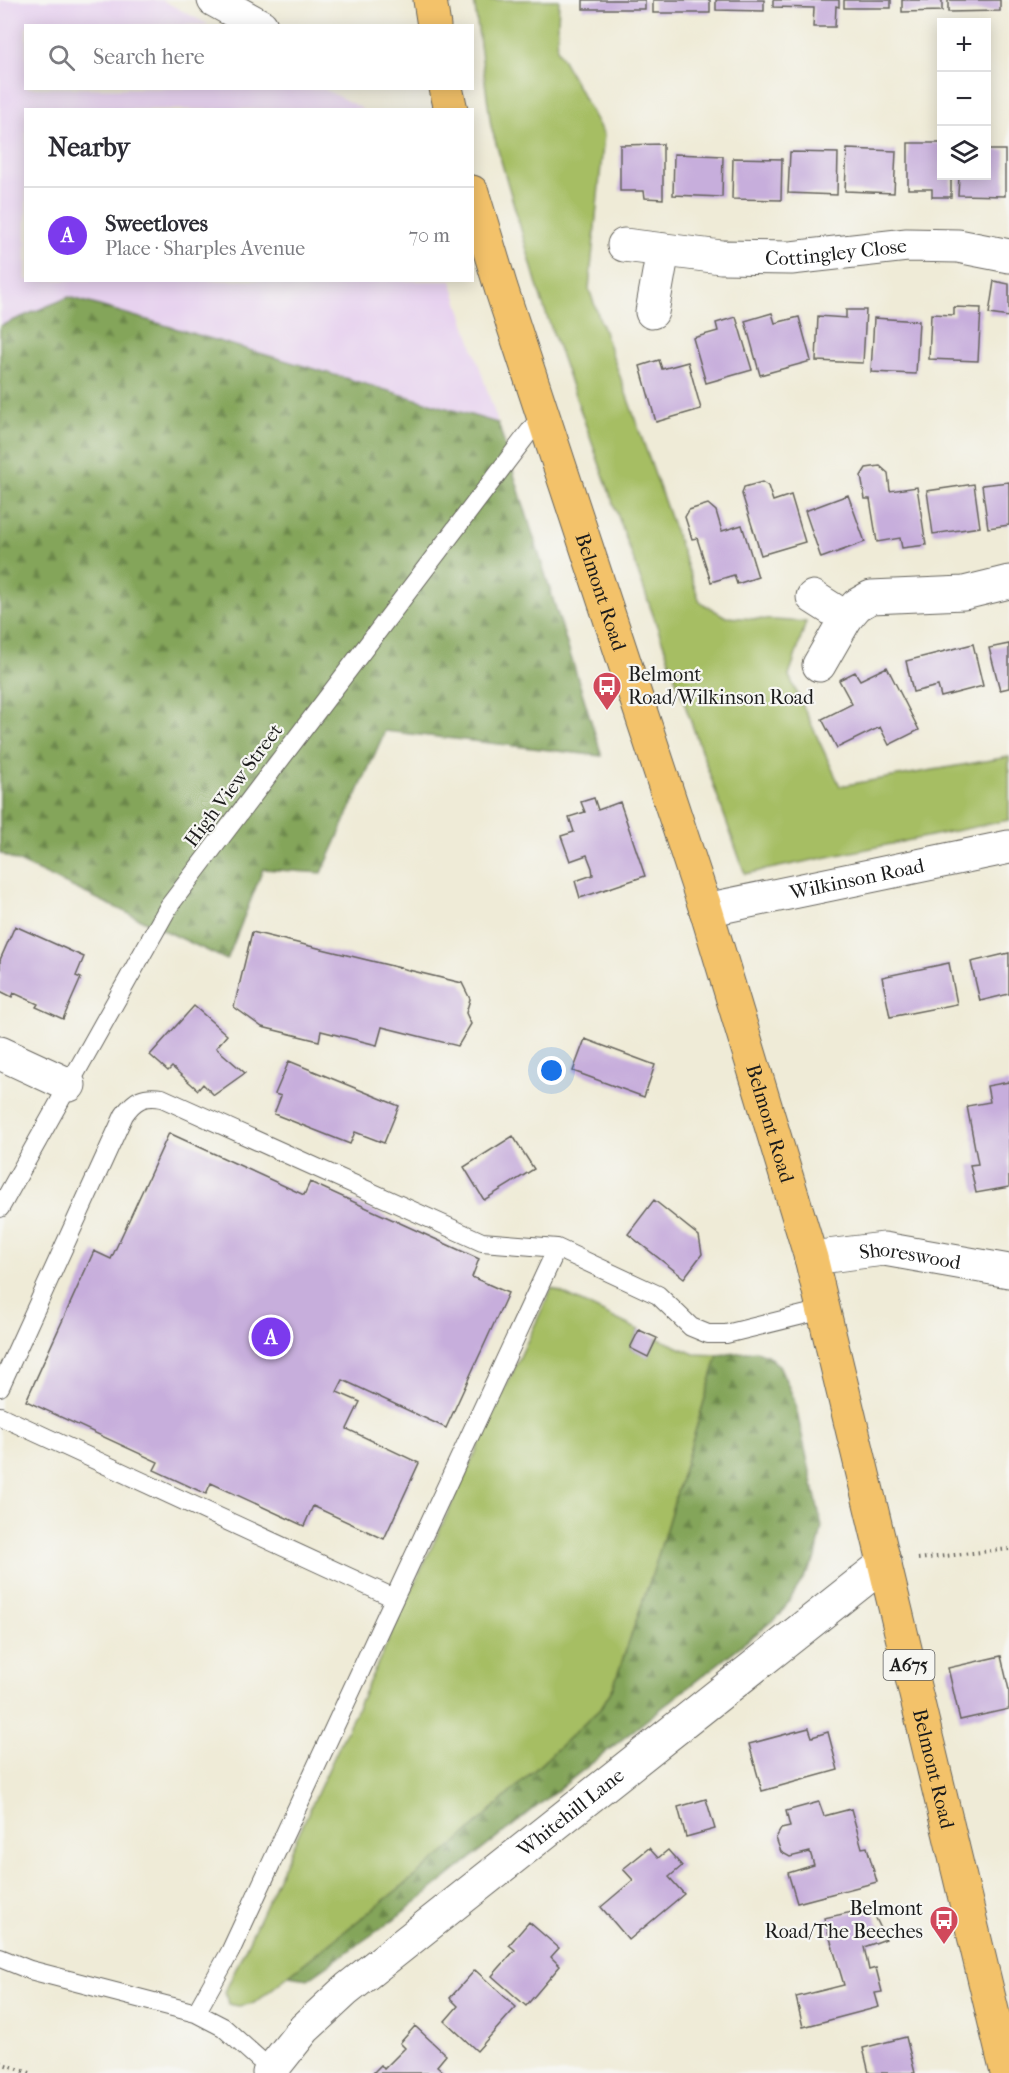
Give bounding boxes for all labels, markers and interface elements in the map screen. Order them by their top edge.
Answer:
map controls [937,18,991,180]
button: + [937,18,991,72]
search box [24,24,474,90]
icon: search [45,41,78,74]
text: Search here [93,44,205,70]
button: − [937,72,991,126]
button: layers [937,126,991,180]
text: Nearby [48,132,130,163]
text: Sweetloves [105,211,208,237]
text: A [61,224,74,247]
text: 70 m [408,224,450,247]
street label: Cottingley Close [765,234,908,270]
text: Place · Sharples Avenue [105,237,305,260]
street label: Belmont Road [571,530,631,655]
place label: Belmont Road/Wilkinson Road [628,663,815,709]
bus stop icon: Belmont Road/Wilkinson Road [591,670,623,712]
street label: High View Street [180,719,287,851]
street label: Wilkinson Road [787,854,927,905]
your location [537,1056,566,1085]
street label: Belmont Road [741,1062,799,1186]
street label: Shoreswood [858,1238,964,1275]
pin: A [252,1314,290,1360]
road number: A675 [884,1650,934,1680]
street label: Belmont Road [908,1707,959,1832]
street label: Whitehill Lane [512,1763,629,1862]
place label: Belmont Road/The Beeches [764,1897,923,1943]
bus stop icon: Belmont Road/The Beeches [928,1904,960,1946]

